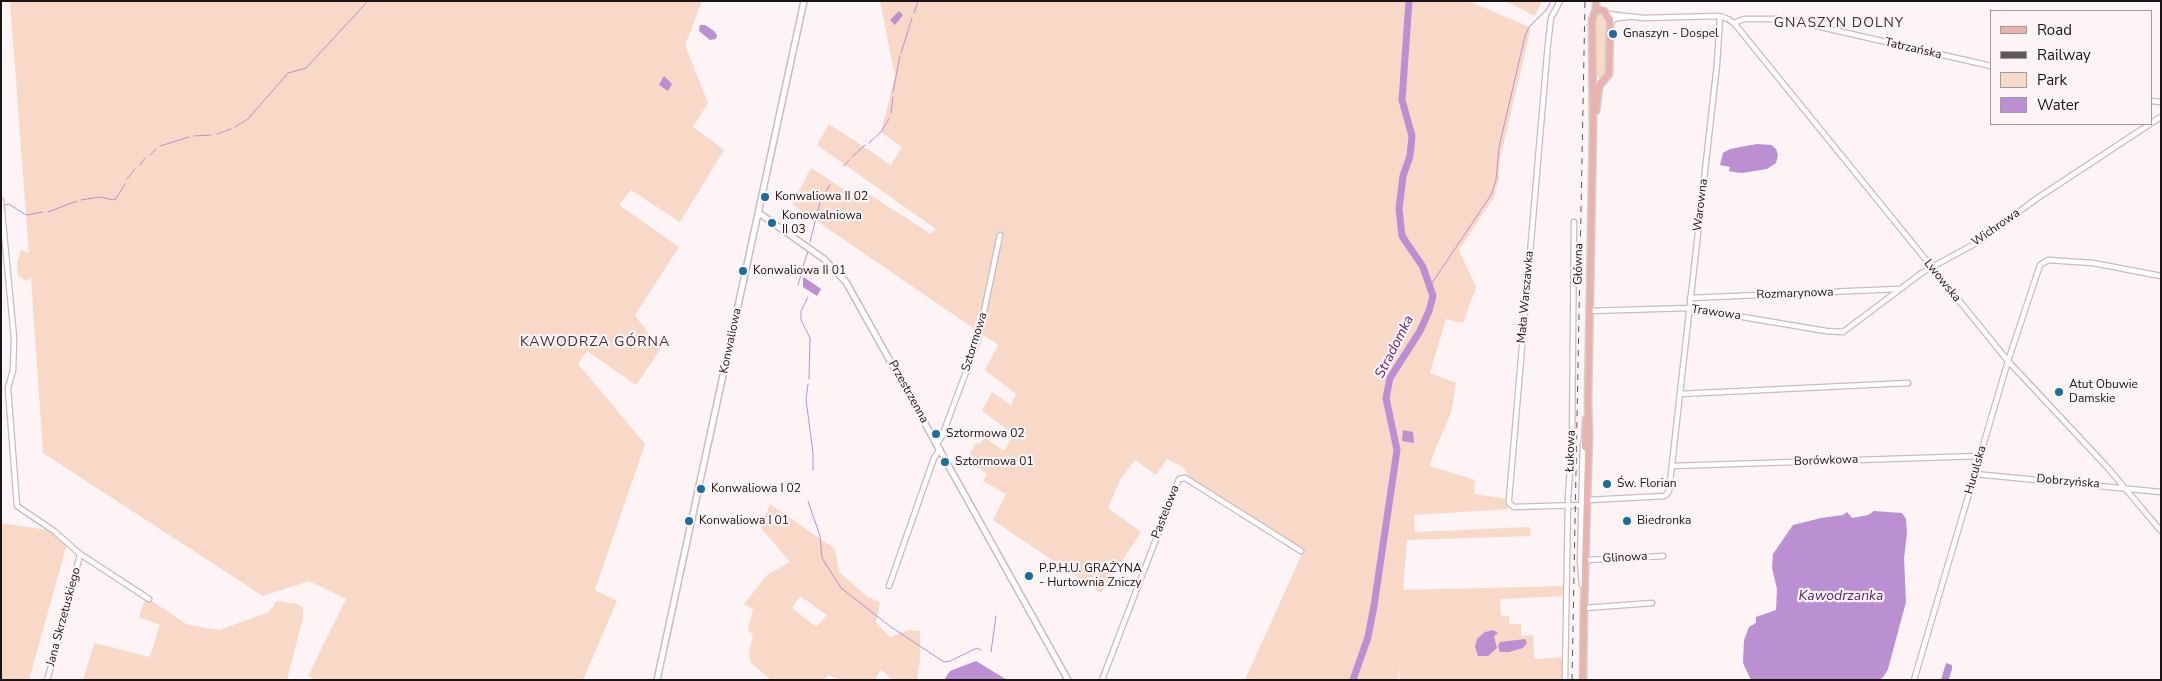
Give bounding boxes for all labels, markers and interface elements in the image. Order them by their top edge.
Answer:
legend [1990,10,2152,125]
district label: GNASZYN DOLNY [1772,16,1906,32]
text: Road [2037,20,2072,40]
place label: Gnaszyn - Dospel [1623,27,1719,41]
marker: Gnaszyn - Dospel [1607,28,1619,40]
street label: Tatrzańska [1883,35,1943,63]
text: Railway [2037,45,2091,65]
text: Park [2037,70,2067,90]
text: Water [2037,95,2079,115]
street label: Warowna [1691,178,1711,232]
place label: Konwaliowa II 02 [775,190,868,204]
marker: Konwaliowa II 02 [759,191,771,203]
street label: Wichrowa [1969,206,2023,250]
place label: Konowalniowa II 03 [782,209,862,237]
marker: Konowalniowa II 03 [766,217,778,229]
street label: Główna [1571,243,1587,285]
street label: Mała Warszawka [1515,250,1537,344]
street label: Lwowska [1920,257,1964,305]
place label: Konwaliowa II 01 [753,264,846,278]
marker: Konwaliowa II 01 [737,265,749,277]
street label: Rozmarynowa [1756,285,1834,303]
street label: Trawowa [1690,302,1742,324]
street label: Konwaliowa [717,307,745,375]
street label: Sztormowa [959,311,991,373]
water label: Stradomka [1372,313,1418,381]
district label: KAWODRZA GÓRNA [518,335,672,351]
street label: Przestrzenna [885,358,931,426]
place label: Atut Obuwie Damskie [2069,378,2138,406]
marker: Atut Obuwie Damskie [2053,386,2065,398]
place label: Sztormowa 02 [946,427,1025,441]
marker: Sztormowa 02 [930,428,942,440]
street label: Łukowa [1563,430,1579,472]
street label: Huculska [1962,444,1990,496]
street label: Borówkowa [1794,453,1858,469]
place label: Sztormowa 01 [955,455,1034,469]
marker: Sztormowa 01 [939,456,951,468]
street label: Dobrzyńska [2036,472,2100,492]
place label: Św. Florian [1617,477,1677,491]
marker: Św. Florian [1601,478,1613,490]
place label: Konwaliowa I 02 [711,482,801,496]
marker: Konwaliowa I 02 [695,483,707,495]
street label: Pastelowa [1149,483,1183,541]
place label: Konwaliowa I 01 [699,514,789,528]
place label: Biedronka [1637,514,1691,528]
marker: Konwaliowa I 01 [683,515,695,527]
marker: Biedronka [1621,515,1633,527]
street label: Glinowa [1602,550,1648,566]
place label: P.P.H.U. GRAŻYNA - Hurtownia Zniczy [1039,562,1142,590]
street label: Jana Skrzetuskiego [44,566,84,668]
marker: P.P.H.U. GRAŻYNA - Hurtownia Zniczy [1023,570,1035,582]
water label: Kawodrzanka [1799,589,1883,605]

